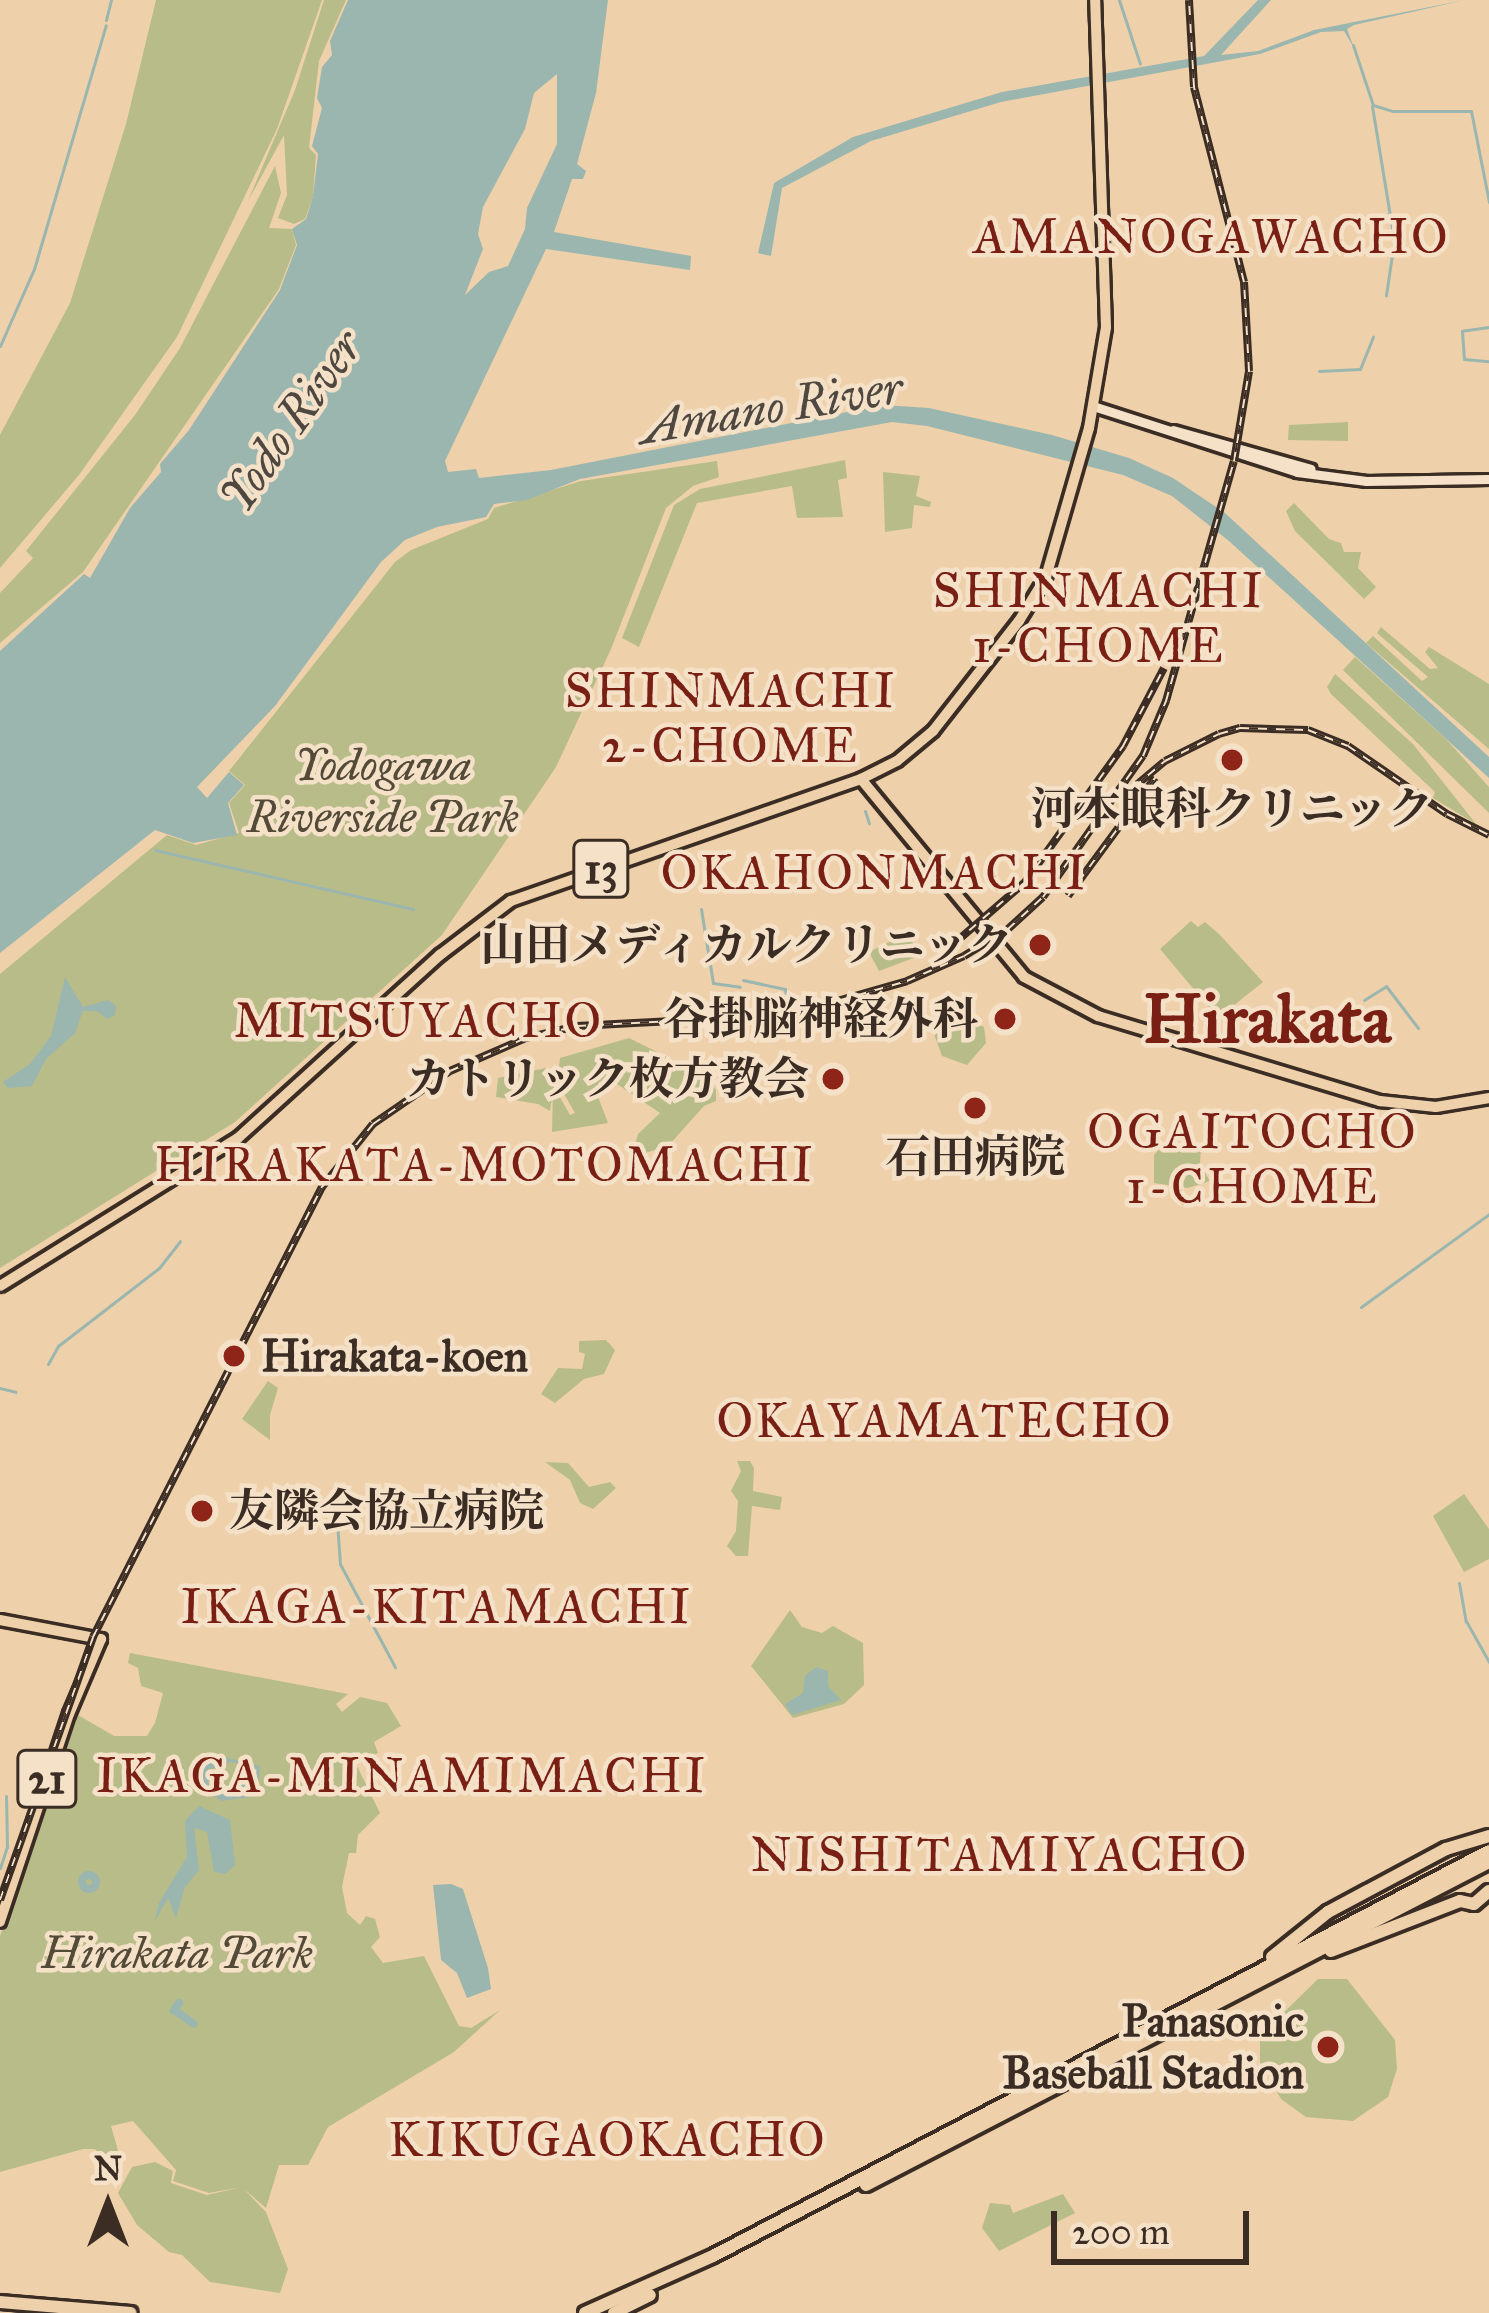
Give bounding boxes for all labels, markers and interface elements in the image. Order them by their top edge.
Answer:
district label: AMANOGAWACHO [974,208,1450,266]
water label: Yodo River [208,319,374,523]
water label: Amano River [636,358,906,456]
district label: SHINMACHI 1-CHOME [933,561,1265,674]
district label: SHINMACHI 2-CHOME [565,661,897,774]
park label: Yodogawa Riverside Park [247,738,519,844]
marker: 河本眼科クリニック [1216,744,1248,776]
place label: 河本眼科クリニック [1030,782,1434,836]
road number: 13 [571,833,631,905]
district label: OKAHONMACHI [661,844,1089,902]
place label: 山田メディカルクリニック [473,918,1013,972]
marker: 山田メディカルクリニック [1024,929,1056,961]
district label: Hirakata [1143,979,1391,1061]
district label: MITSUYACHO [234,992,604,1050]
place label: 谷掛脳神経外科 [663,992,978,1046]
marker: 谷掛脳神経外科 [989,1003,1021,1035]
place label: カトリック枚方教会 [404,1052,809,1106]
marker: カトリック枚方教会 [820,1066,846,1092]
marker: 石田病院 [959,1092,991,1124]
district label: OGAITOCHO 1-CHOME [1087,1102,1419,1215]
place label: 石田病院 [885,1130,1065,1184]
district label: HIRAKATA-MOTOMACHI [154,1136,816,1194]
place label: Hirakata-koen [261,1329,528,1383]
marker: Hirakata-koen [218,1340,250,1372]
district label: OKAYAMATECHO [716,1392,1174,1450]
place label: 友隣会協立病院 [229,1484,544,1538]
marker: 友隣会協立病院 [186,1495,218,1527]
district label: IKAGA-KITAMACHI [181,1578,693,1636]
road number: 21 [14,1743,80,1815]
district label: IKAGA-MINAMIMACHI [96,1747,708,1805]
district label: NISHITAMIYACHO [751,1826,1249,1884]
park label: Hirakata Park [41,1926,313,1980]
place label: Panasonic Baseball Stadion [1002,1994,1304,2100]
marker: Panasonic Baseball Stadion [1315,2034,1341,2060]
district label: KIKUGAOKACHO [388,2111,828,2169]
north arrow [48,2145,168,2265]
text: N [94,2149,122,2189]
scale bar [1057,2187,1255,2261]
text: 200 m [1072,2210,1170,2254]

